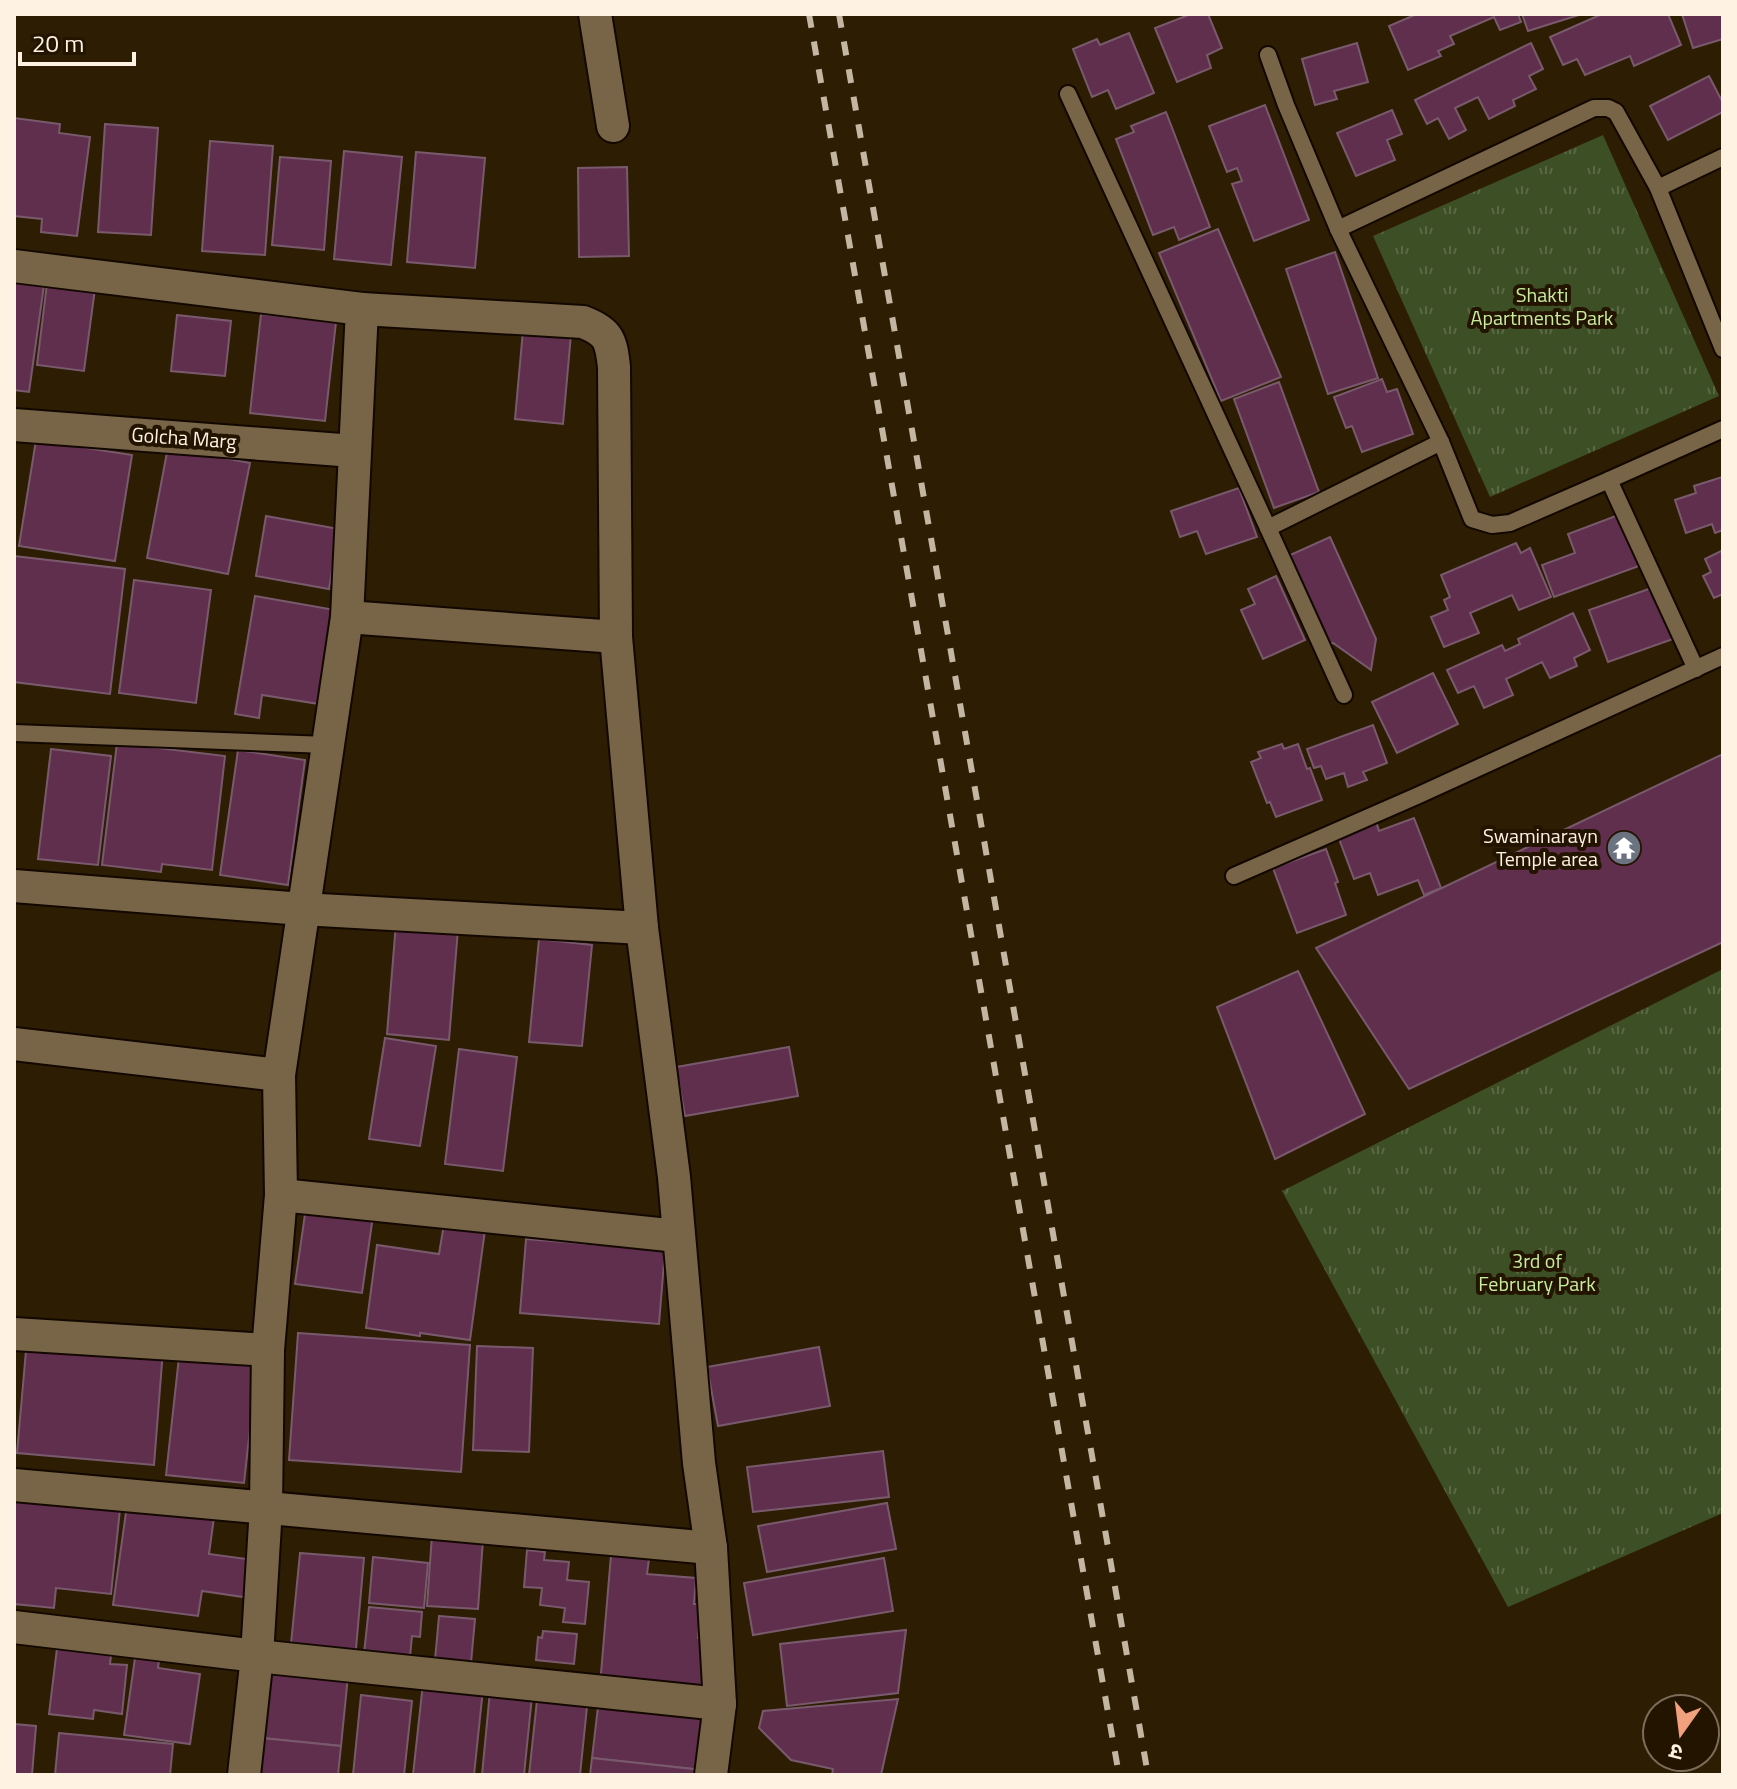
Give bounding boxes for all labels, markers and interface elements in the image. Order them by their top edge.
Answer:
scale bar [20,16,134,66]
text: 20 m [32,25,84,61]
park label: Shakti Apartments Park [1471,279,1614,333]
street label: Golcha Marg [130,418,238,457]
place label: Swaminarayn Temple area [1483,820,1598,874]
temple icon: Swaminarayn Temple area [1605,829,1643,867]
park label: 3rd of February Park [1478,1245,1596,1299]
north arrow [1641,1693,1721,1773]
text: उ [1665,1734,1687,1770]

